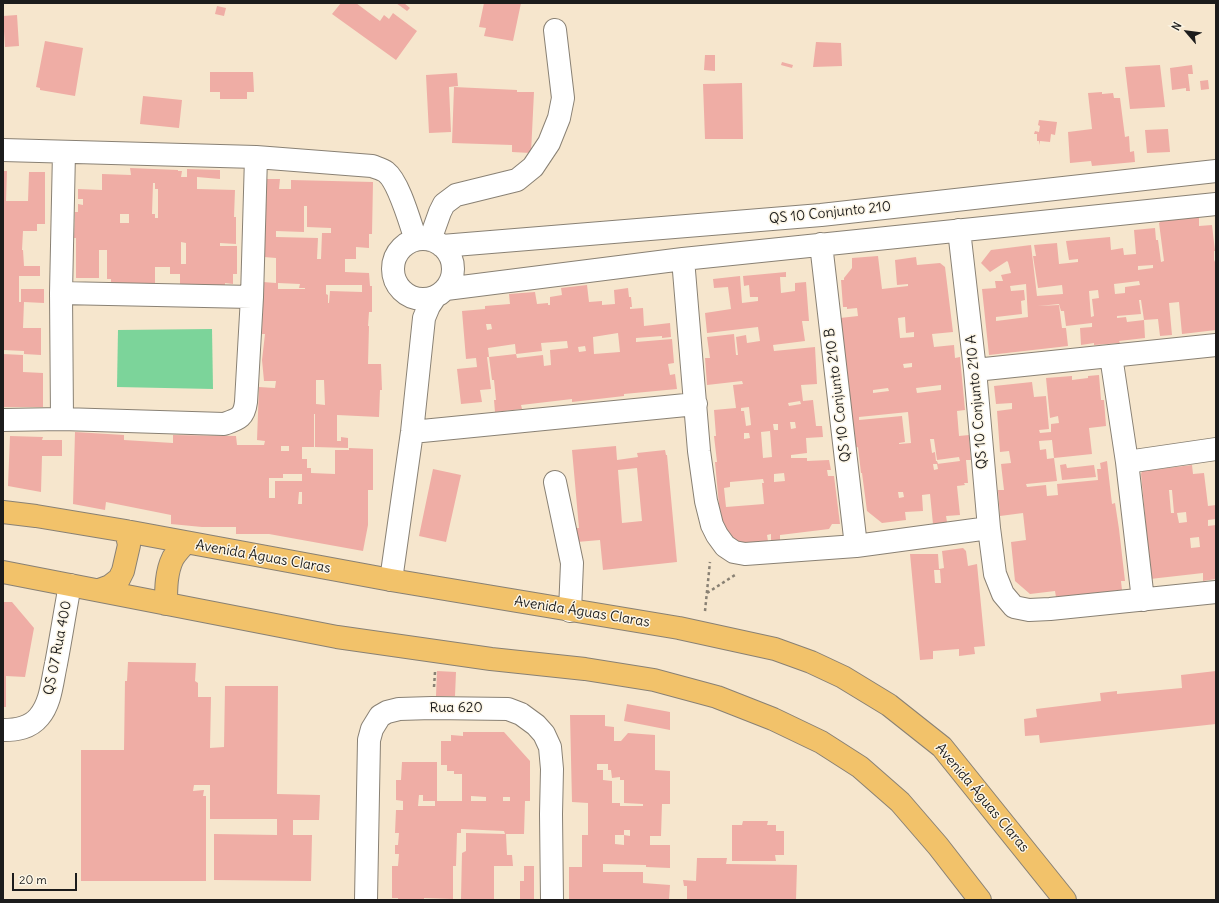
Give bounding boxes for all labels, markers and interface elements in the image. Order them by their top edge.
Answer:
north arrow [1167,12,1207,52]
text: N [1168,20,1184,33]
street label: QS 10 Conjunto 210 [768,198,892,228]
street label: QS 10 Conjunto 210 B [821,327,855,463]
street label: QS 10 Conjunto 210 A [963,334,991,470]
street label: Avenida Águas Claras [194,537,332,577]
street label: Avenida Águas Claras [513,593,651,631]
street label: QS 07 Rua 400 [41,599,75,697]
street label: Rua 620 [429,700,483,716]
street label: Avenida Águas Claras [932,740,1032,856]
scale bar [14,865,79,891]
text: 20 m [19,872,47,887]

